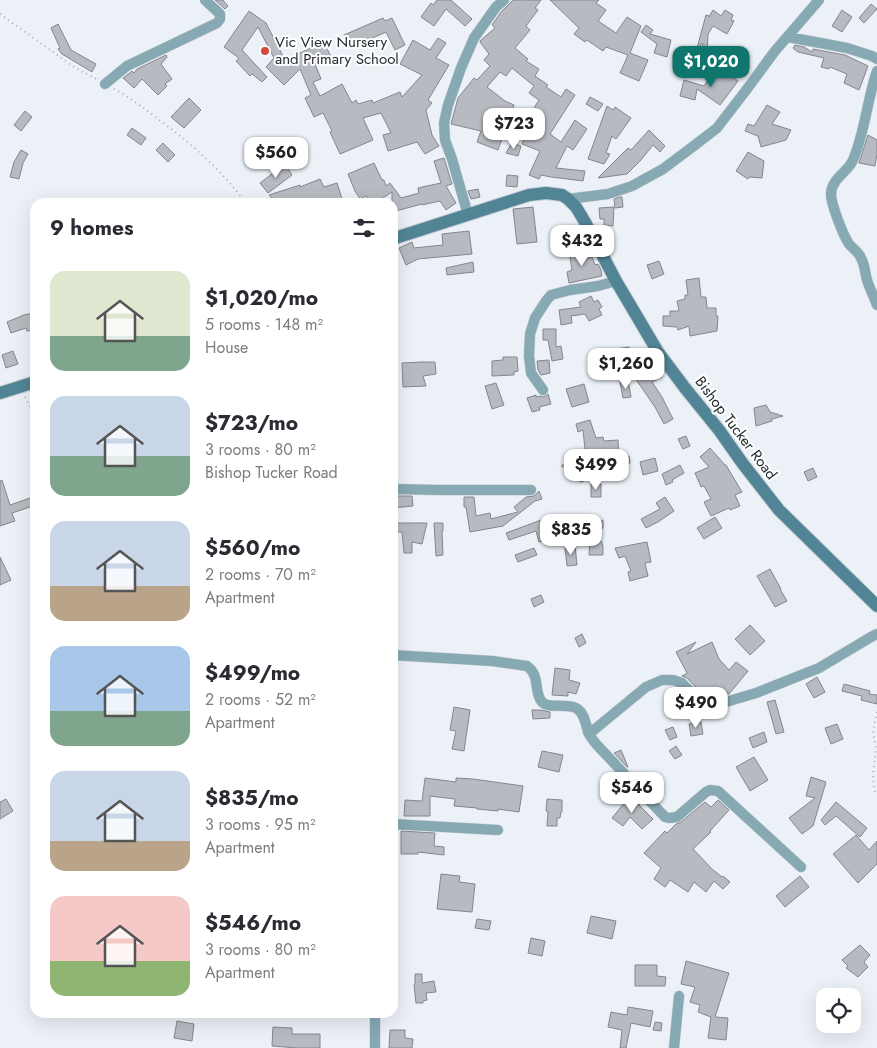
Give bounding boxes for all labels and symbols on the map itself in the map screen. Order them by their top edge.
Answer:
place label: Vic View Nursery and Primary School [275,31,399,70]
marker: Vic View Nursery and Primary School [259,45,271,57]
pin: $1,020 [670,46,752,88]
pin: $723 [484,108,544,150]
pin: $560 [246,136,306,179]
pin: $432 [552,224,612,267]
pin: $1,260 [585,348,667,390]
street label: Bishop Tucker Road [690,372,782,484]
pin: $499 [566,448,626,491]
pin: $835 [541,514,601,556]
pin: $490 [666,686,726,729]
pin: $546 [602,772,662,814]

